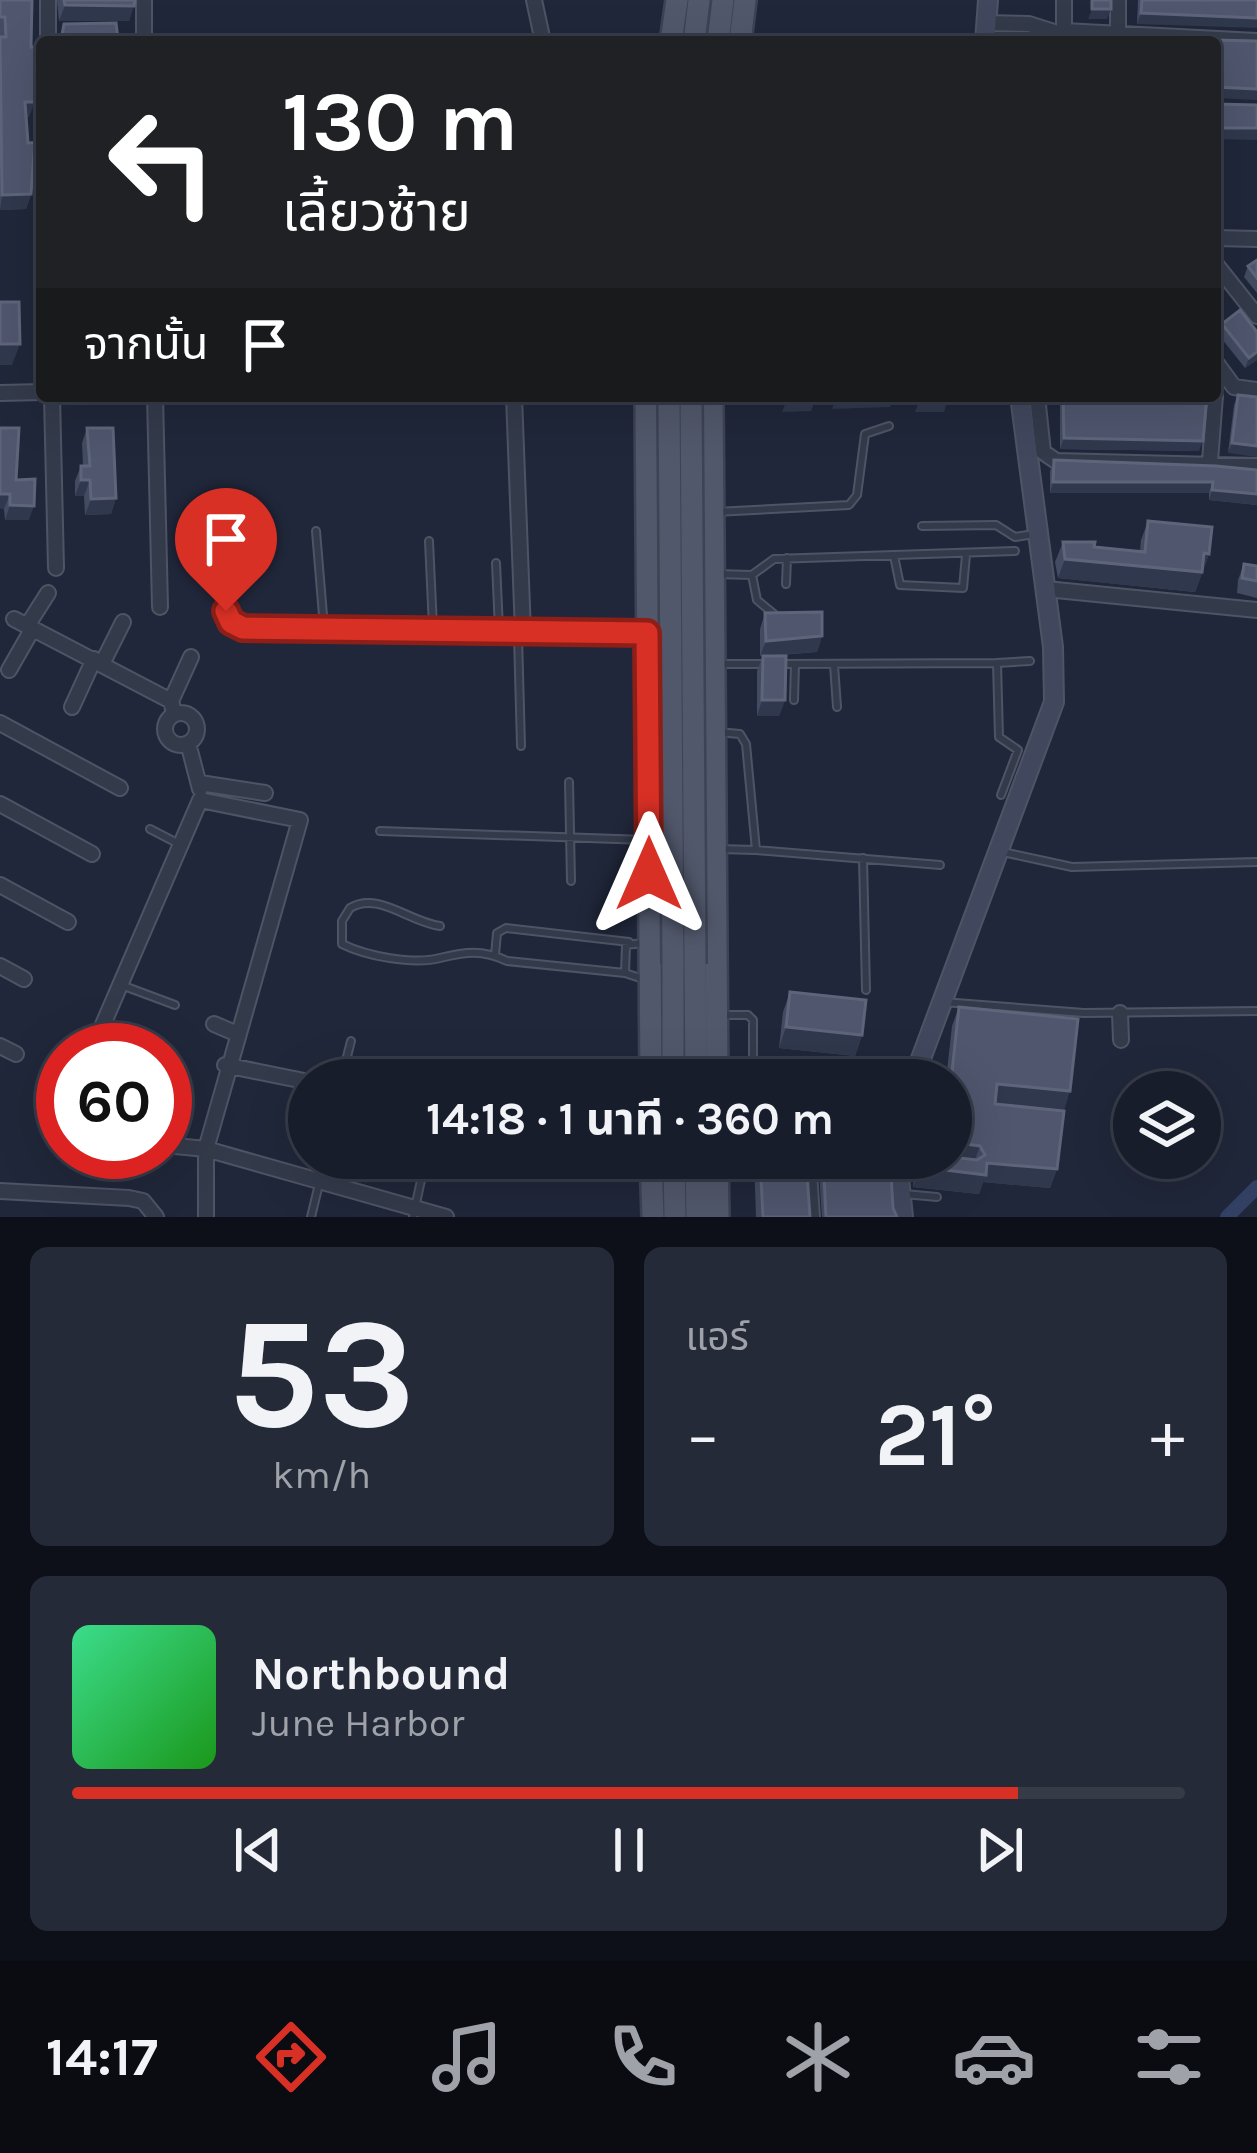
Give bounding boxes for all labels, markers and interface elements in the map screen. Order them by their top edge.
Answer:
text: 130 m [282,73,518,171]
icon: left [84,84,240,240]
text: เลี้ยวซ้าย [282,180,471,244]
icon: arrive [232,312,298,378]
text: จากนั้น [84,318,208,370]
pin [175,488,277,611]
icon: arrive [193,506,259,572]
position arrow [586,811,712,937]
speed limit sign: 60 [36,1023,192,1179]
map controls [1113,1071,1221,1179]
button: layers [1113,1071,1221,1179]
text: 14:18 · 1 นาที · 360 m [426,1093,834,1145]
text: 53 [228,1283,416,1465]
text: แอร์ [686,1314,749,1360]
text: 21° [874,1382,996,1488]
text: − [686,1396,720,1474]
text: + [1150,1396,1185,1474]
text: km/h [272,1452,371,1498]
text: Northbound [252,1648,510,1700]
text: June Harbor [252,1700,464,1746]
icon: previous [225,1817,291,1883]
icon: pause [596,1817,662,1883]
icon: next [967,1817,1033,1883]
icon: directions [249,2015,333,2099]
icon: music [425,2015,509,2099]
icon: phone [601,2015,685,2099]
icon: climate [776,2015,860,2099]
icon: car [952,2015,1036,2099]
icon: filters [1127,2015,1211,2099]
text: 14:17 [46,2025,158,2089]

